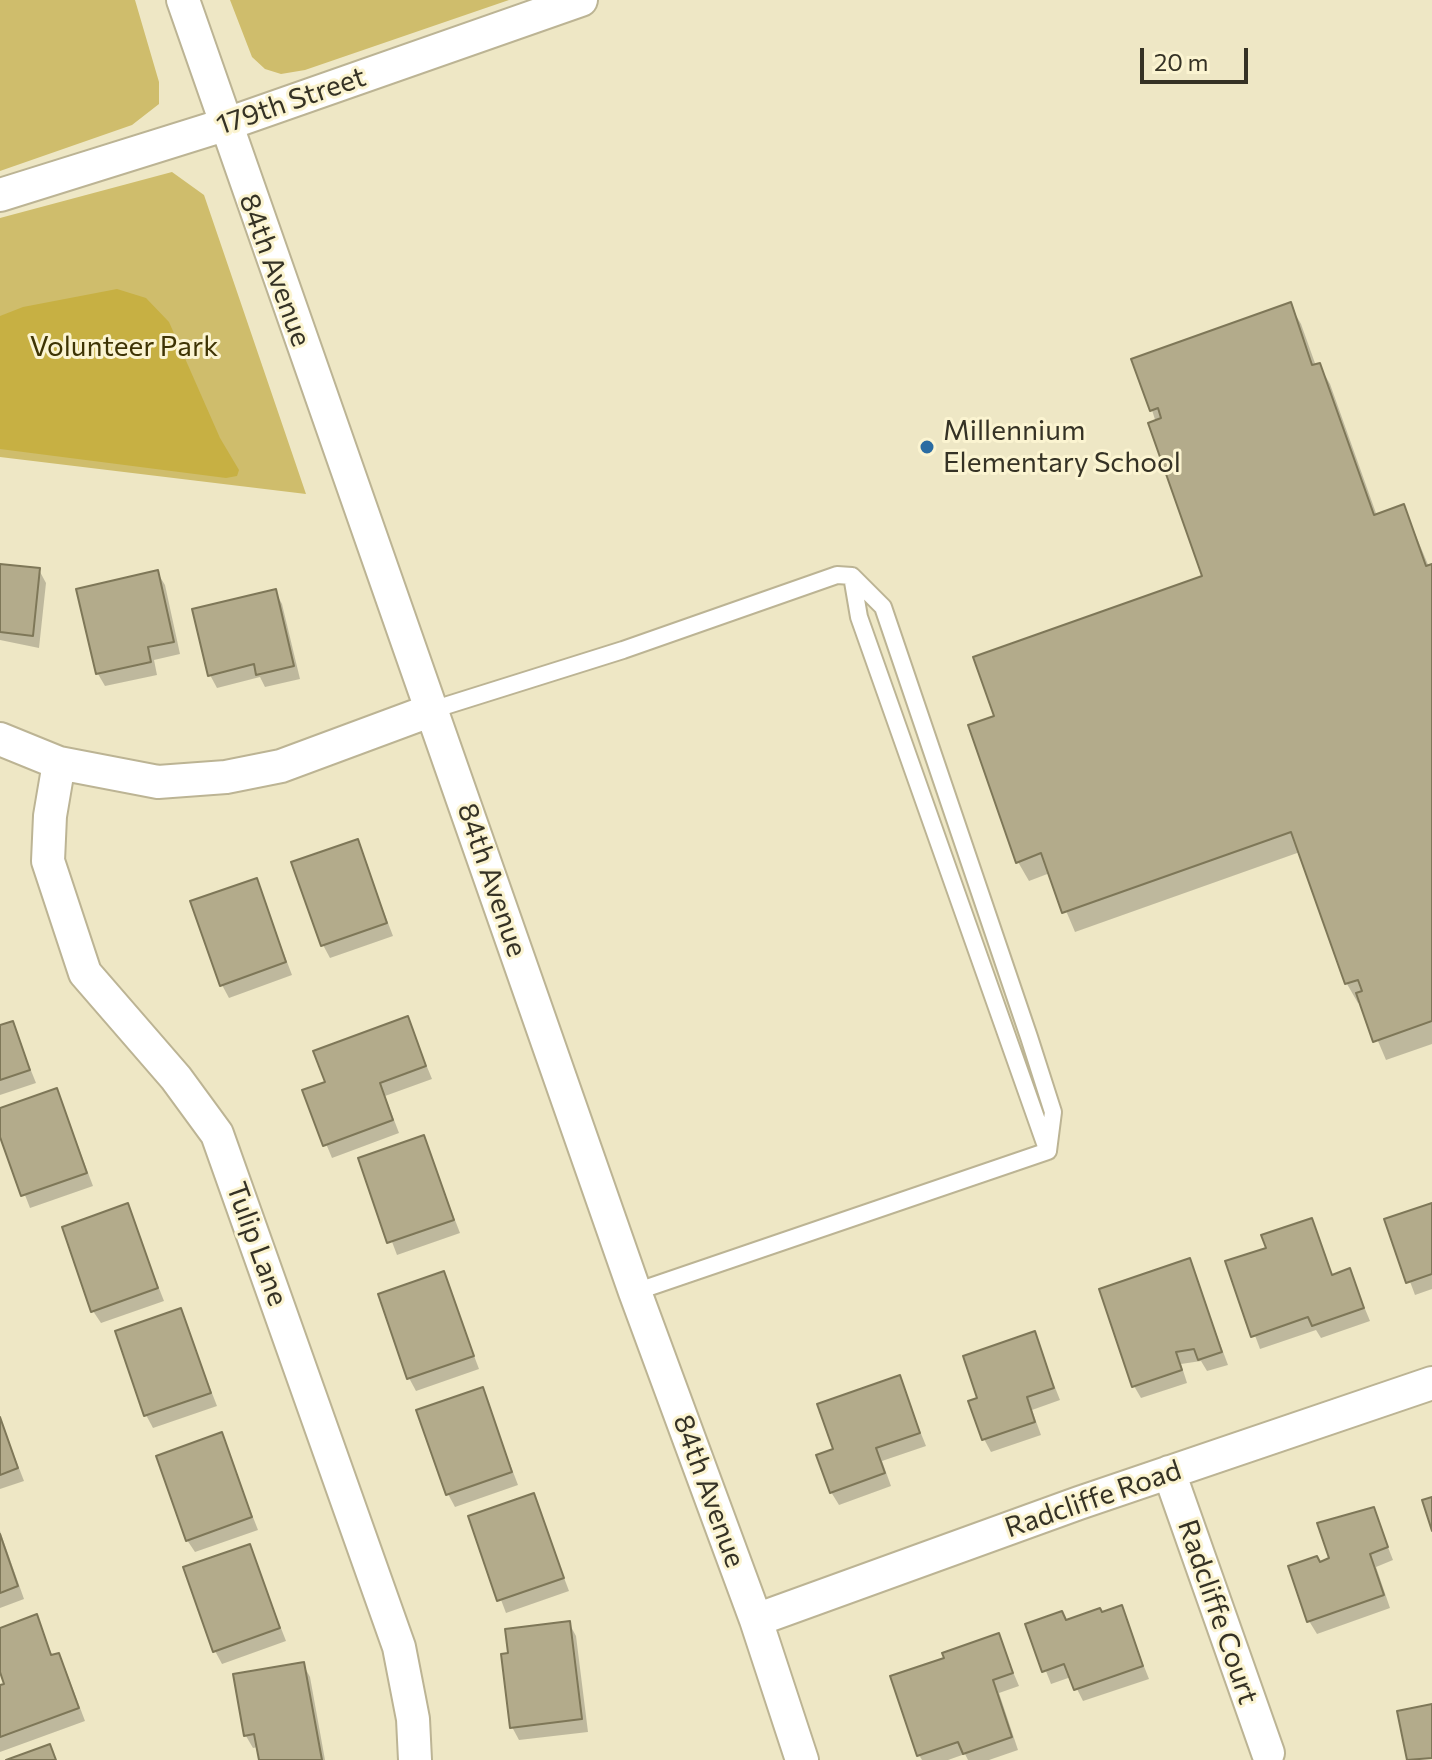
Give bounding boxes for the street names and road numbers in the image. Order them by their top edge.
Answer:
street label: 179th Street [212,60,370,142]
street label: 84th Avenue [232,189,318,351]
street label: 84th Avenue [450,799,534,961]
street label: Tulip Lane [219,1178,295,1310]
street label: 84th Avenue [666,1410,752,1572]
street label: Radcliffe Road [1001,1453,1185,1545]
street label: Radcliffe Court [1171,1515,1265,1709]

